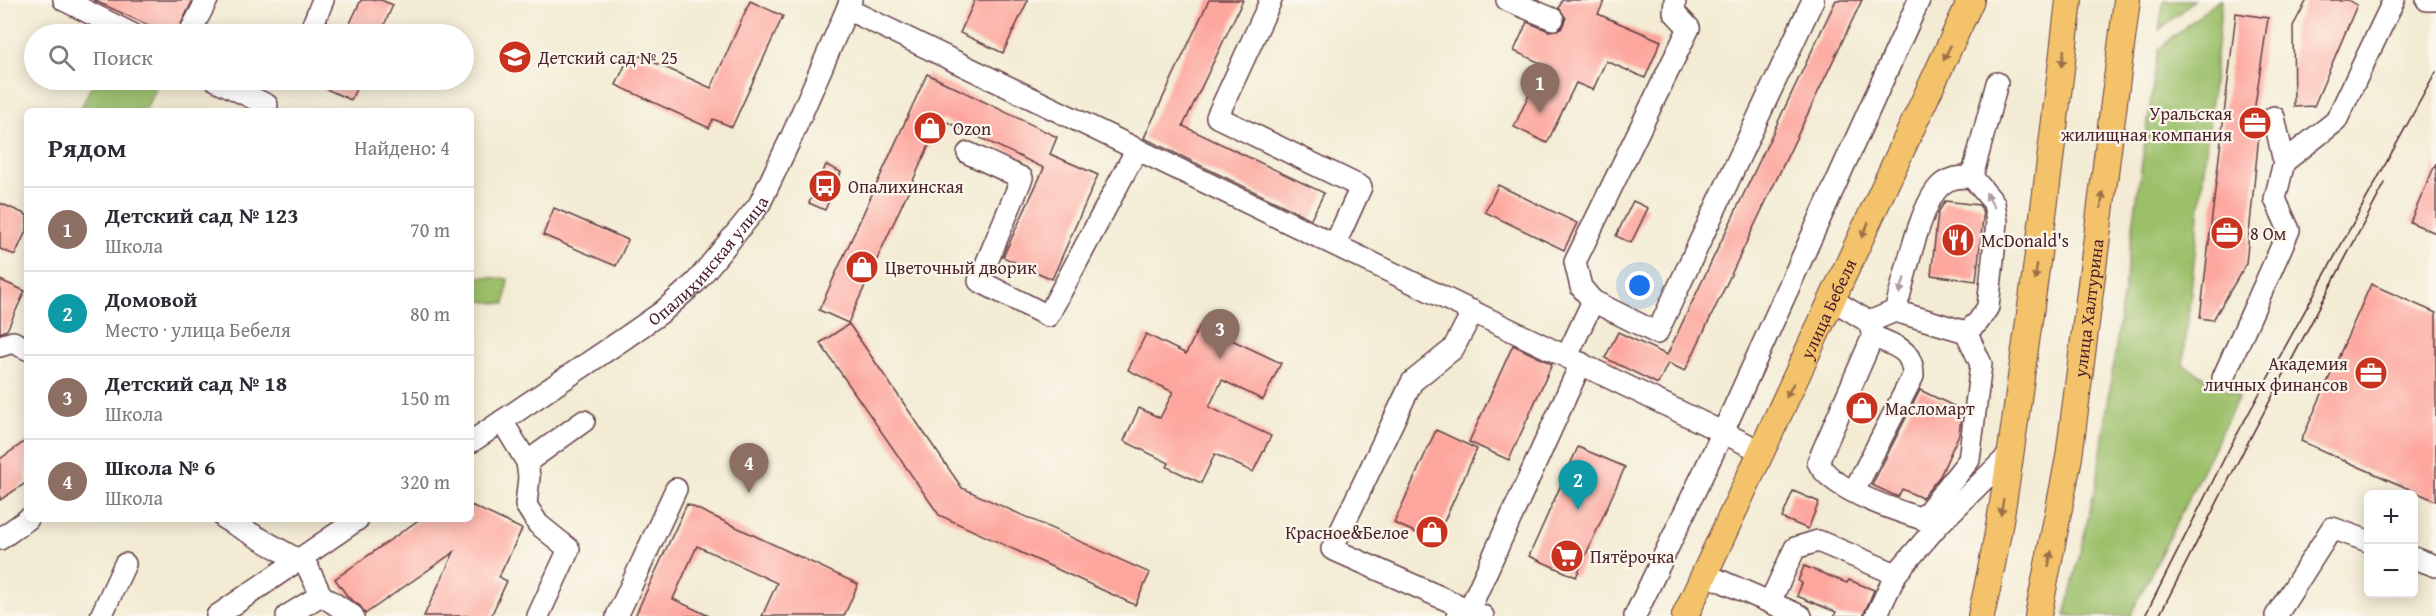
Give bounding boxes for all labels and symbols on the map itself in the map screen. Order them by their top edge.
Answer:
school or university icon: Детский сад № 25 [497,39,533,75]
place label: Детский сад № 25 [537,44,678,71]
one-way arrow [1942,45,1951,62]
one-way arrow [2058,49,2067,68]
pin: 1 [1520,63,1560,113]
place label: Уральская жилищная компания [2061,100,2232,148]
office icon: Уральская жилищная компания [2237,105,2273,141]
shop icon: Ozon [912,110,948,146]
place label: Ozon [953,115,991,142]
bus stop icon: Опалихинская [807,168,843,204]
place label: Опалихинская [848,173,964,200]
one-way arrow [2097,190,2107,209]
street label: Опалихинская улица [642,191,775,332]
one-way arrow [1985,192,1996,209]
office icon: 8 Ом [2209,215,2245,251]
place label: 8 Ом [2250,220,2287,247]
one-way arrow [1861,222,1870,239]
restaurant icon: McDonald's [1940,222,1976,258]
place label: McDonald's [1981,227,2069,254]
street label: улица Халтурина [2066,237,2110,380]
shop icon: Цветочный дворик [844,249,880,285]
place label: Цветочный дворик [885,254,1037,281]
street label: улица Бебеля [1792,254,1863,364]
one-way arrow [2031,263,2040,282]
your location [1625,271,1654,300]
one-way arrow [1897,277,1906,295]
pin: 3 [1200,310,1240,359]
place label: Академия личных финансов [2203,350,2348,398]
office icon: Академия личных финансов [2353,355,2389,391]
one-way arrow [1786,382,1795,399]
shop icon: Масломарт [1844,390,1880,426]
place label: Масломарт [1885,395,1975,422]
pin: 4 [730,444,768,493]
pin: 2 [1558,460,1598,510]
one-way arrow [1997,498,2006,517]
shop icon: Красное&Белое [1414,514,1450,550]
place label: Красное&Белое [1285,519,1409,546]
supermarket icon: Пятёрочка [1549,538,1585,574]
place label: Пятёрочка [1590,543,1675,570]
one-way arrow [2046,549,2055,568]

